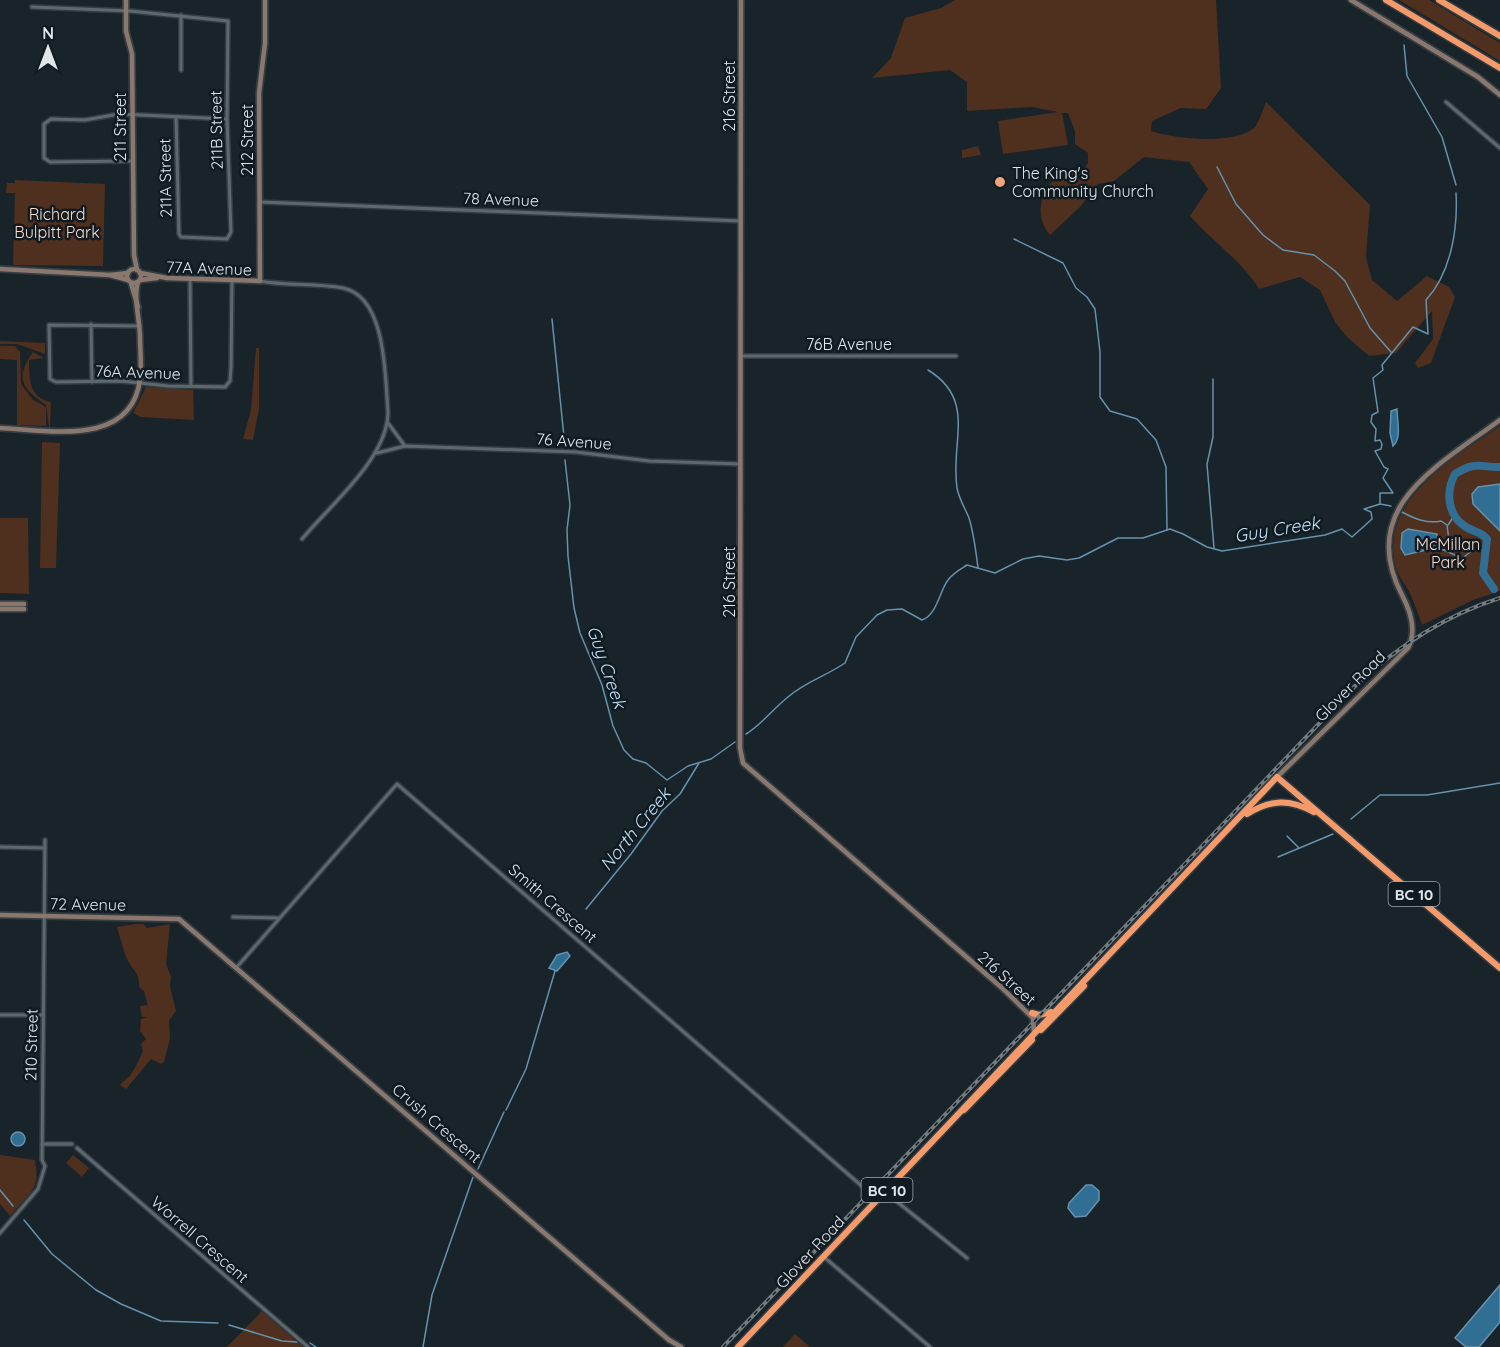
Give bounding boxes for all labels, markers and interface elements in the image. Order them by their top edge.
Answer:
north arrow [18,18,78,78]
text: N [42,23,54,43]
street label: 216 Street [719,60,739,132]
street label: 211B Street [205,90,227,170]
street label: 211 Street [110,93,130,161]
street label: 212 Street [237,104,257,176]
street label: 211A Street [154,138,176,218]
place label: The King's Community Church [1012,163,1154,201]
marker: The King's Community Church [993,175,1007,189]
street label: 78 Avenue [463,188,539,210]
park label: Richard Bulpitt Park [14,204,100,242]
street label: 77A Avenue [166,257,252,279]
street label: 76B Avenue [806,334,892,354]
street label: 76A Avenue [95,361,181,383]
street label: 76 Avenue [536,428,612,454]
water label: Guy Creek [1233,511,1323,547]
park label: McMillan Park [1416,534,1480,572]
street label: 216 Street [719,546,739,618]
water label: Guy Creek [582,623,632,713]
street label: Glover Road [1310,646,1390,726]
water label: North Creek [594,782,676,875]
street label: Smith Crescent [505,859,601,947]
road number: BC 10 [1388,882,1440,906]
street label: 72 Avenue [50,893,126,915]
street label: 216 Street [974,947,1040,1009]
street label: 210 Street [20,1009,42,1081]
street label: Crush Crescent [388,1079,486,1167]
road number: BC 10 [862,1178,912,1202]
street label: Worrell Crescent [147,1191,253,1287]
street label: Glover Road [771,1212,849,1292]

